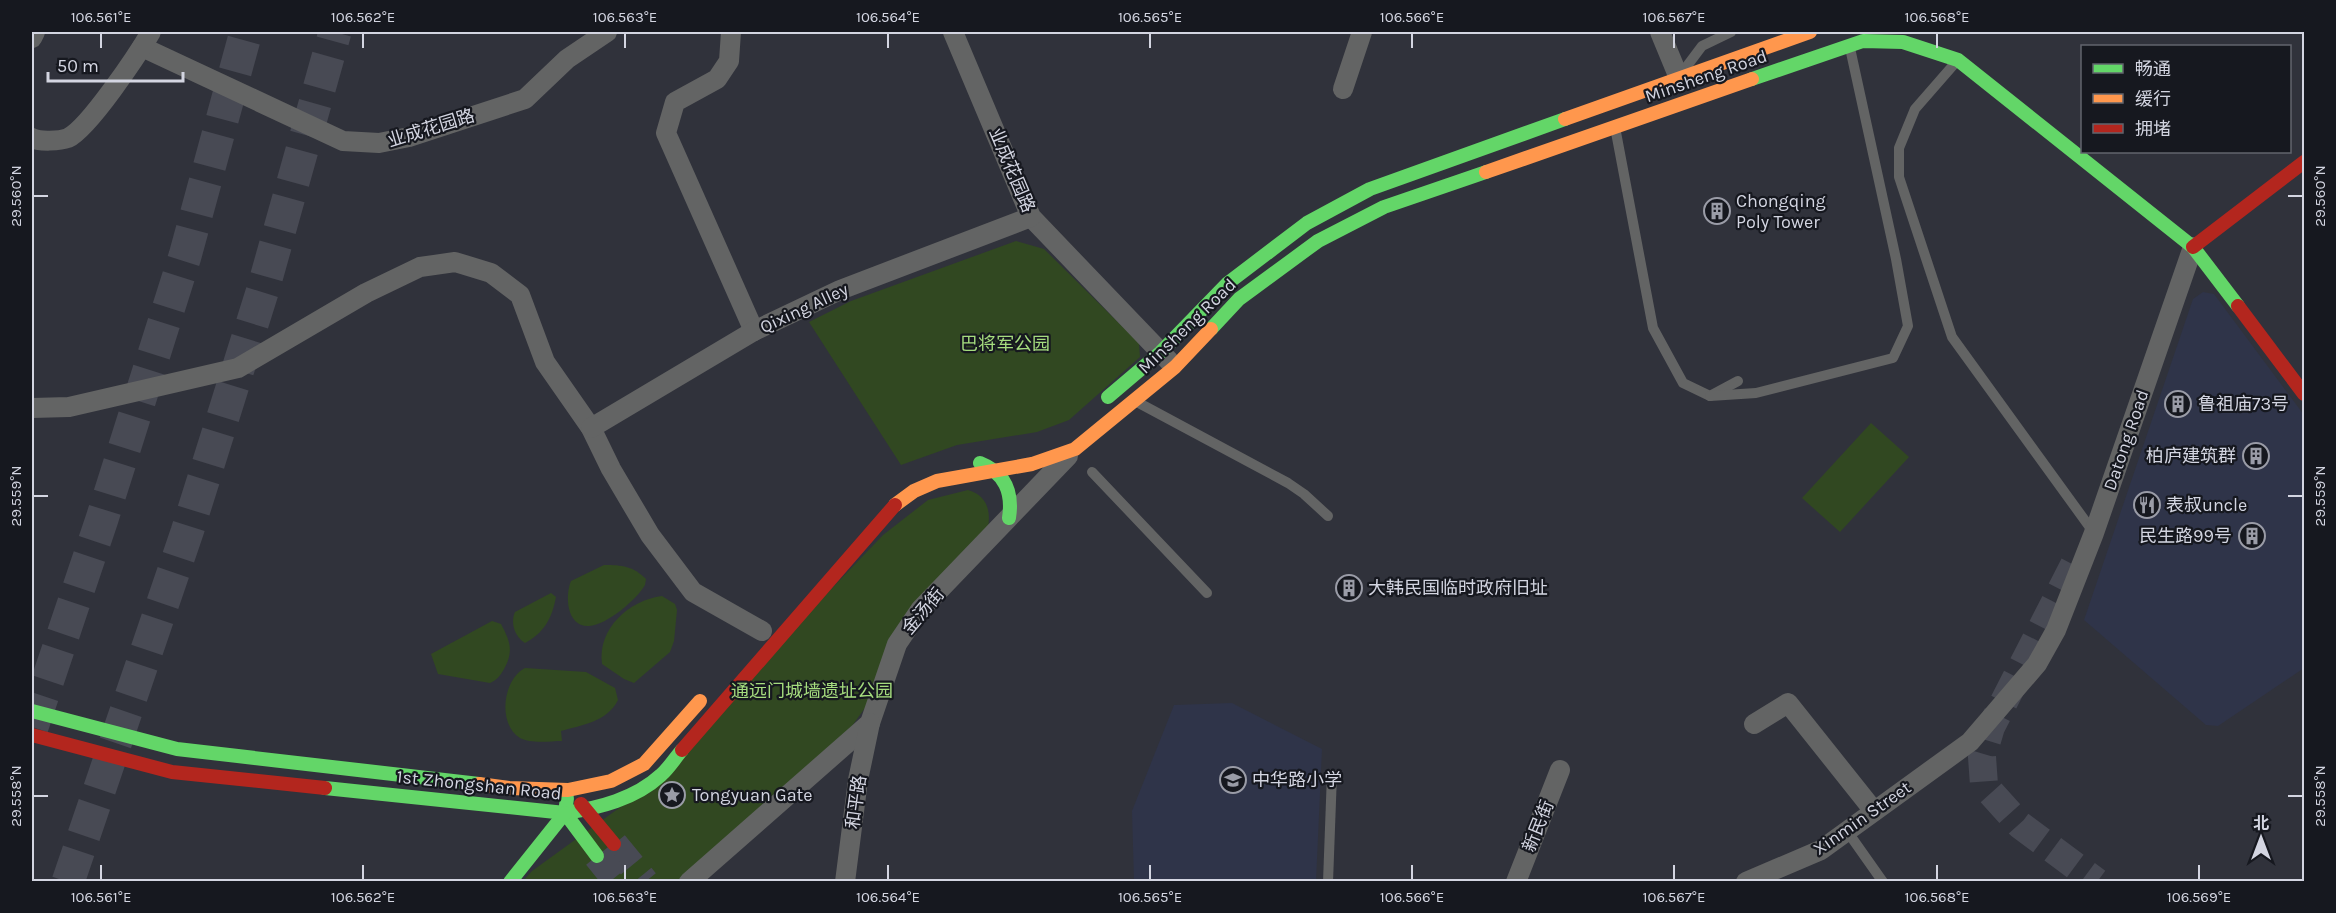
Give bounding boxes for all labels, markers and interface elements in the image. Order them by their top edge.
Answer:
text: 106.561°E [71,8,131,26]
text: 106.562°E [331,8,395,26]
text: 106.563°E [593,8,657,26]
text: 106.564°E [856,8,920,26]
text: 106.565°E [1118,8,1182,26]
text: 106.566°E [1380,8,1444,26]
text: 106.567°E [1643,8,1705,26]
text: 106.568°E [1905,8,1969,26]
scale bar [48,45,183,83]
street label: Minsheng Road [1642,45,1770,107]
legend [2081,45,2291,153]
text: 50 m [57,55,99,77]
text: 畅通 [2135,58,2171,80]
text: 缓行 [2135,88,2171,110]
street label: 业成花园路 [385,104,477,152]
text: 拥堵 [2135,118,2171,140]
street label: 业成花园路 [984,124,1040,216]
text: 29.560°N [7,165,25,227]
text: 29.560°N [2311,165,2329,227]
place label: Chongqing Poly Tower [1736,190,1826,233]
building icon: Chongqing Poly Tower [1702,196,1732,226]
street label: Minsheng Road [1133,274,1241,378]
street label: Qixing Alley [756,278,852,338]
park label: 巴将军公园 [960,333,1050,355]
street label: Datong Road [2098,387,2154,493]
building icon: 鲁祖庙73号 [2163,389,2193,419]
place label: 鲁祖庙73号 [2198,393,2289,415]
building icon: 柏庐建筑群 [2241,441,2271,471]
place label: 柏庐建筑群 [2146,445,2236,467]
text: 29.559°N [7,465,25,527]
text: 29.559°N [2311,465,2329,527]
restaurant icon: 表叔uncle [2132,490,2162,520]
place label: 表叔uncle [2166,494,2247,516]
building icon: 民生路99号 [2237,521,2267,551]
place label: 民生路99号 [2139,525,2232,547]
building icon: 大韩民国临时政府旧址 [1334,573,1364,603]
place label: 大韩民国临时政府旧址 [1368,577,1548,599]
street label: 金汤街 [897,583,949,639]
park label: 通远门城墙遗址公园 [731,680,893,702]
text: 29.558°N [7,765,25,827]
street label: 1st Zhongshan Road [395,765,563,805]
school or university icon: 中华路小学 [1218,765,1248,795]
text: 29.558°N [2311,765,2329,827]
place label: 中华路小学 [1252,769,1342,791]
street label: 和平路 [841,774,871,830]
street label: Xinmin Street [1809,776,1915,860]
place icon: Tongyuan Gate [657,780,687,810]
place label: Tongyuan Gate [692,784,813,806]
street label: 新民街 [1518,797,1558,855]
north arrow [2231,808,2291,868]
text: 北 [2253,814,2269,833]
text: 106.561°E [71,888,131,906]
text: 106.562°E [331,888,395,906]
text: 106.563°E [593,888,657,906]
text: 106.564°E [856,888,920,906]
text: 106.565°E [1118,888,1182,906]
text: 106.566°E [1380,888,1444,906]
text: 106.567°E [1643,888,1705,906]
text: 106.568°E [1905,888,1969,906]
text: 106.569°E [2167,888,2231,906]

